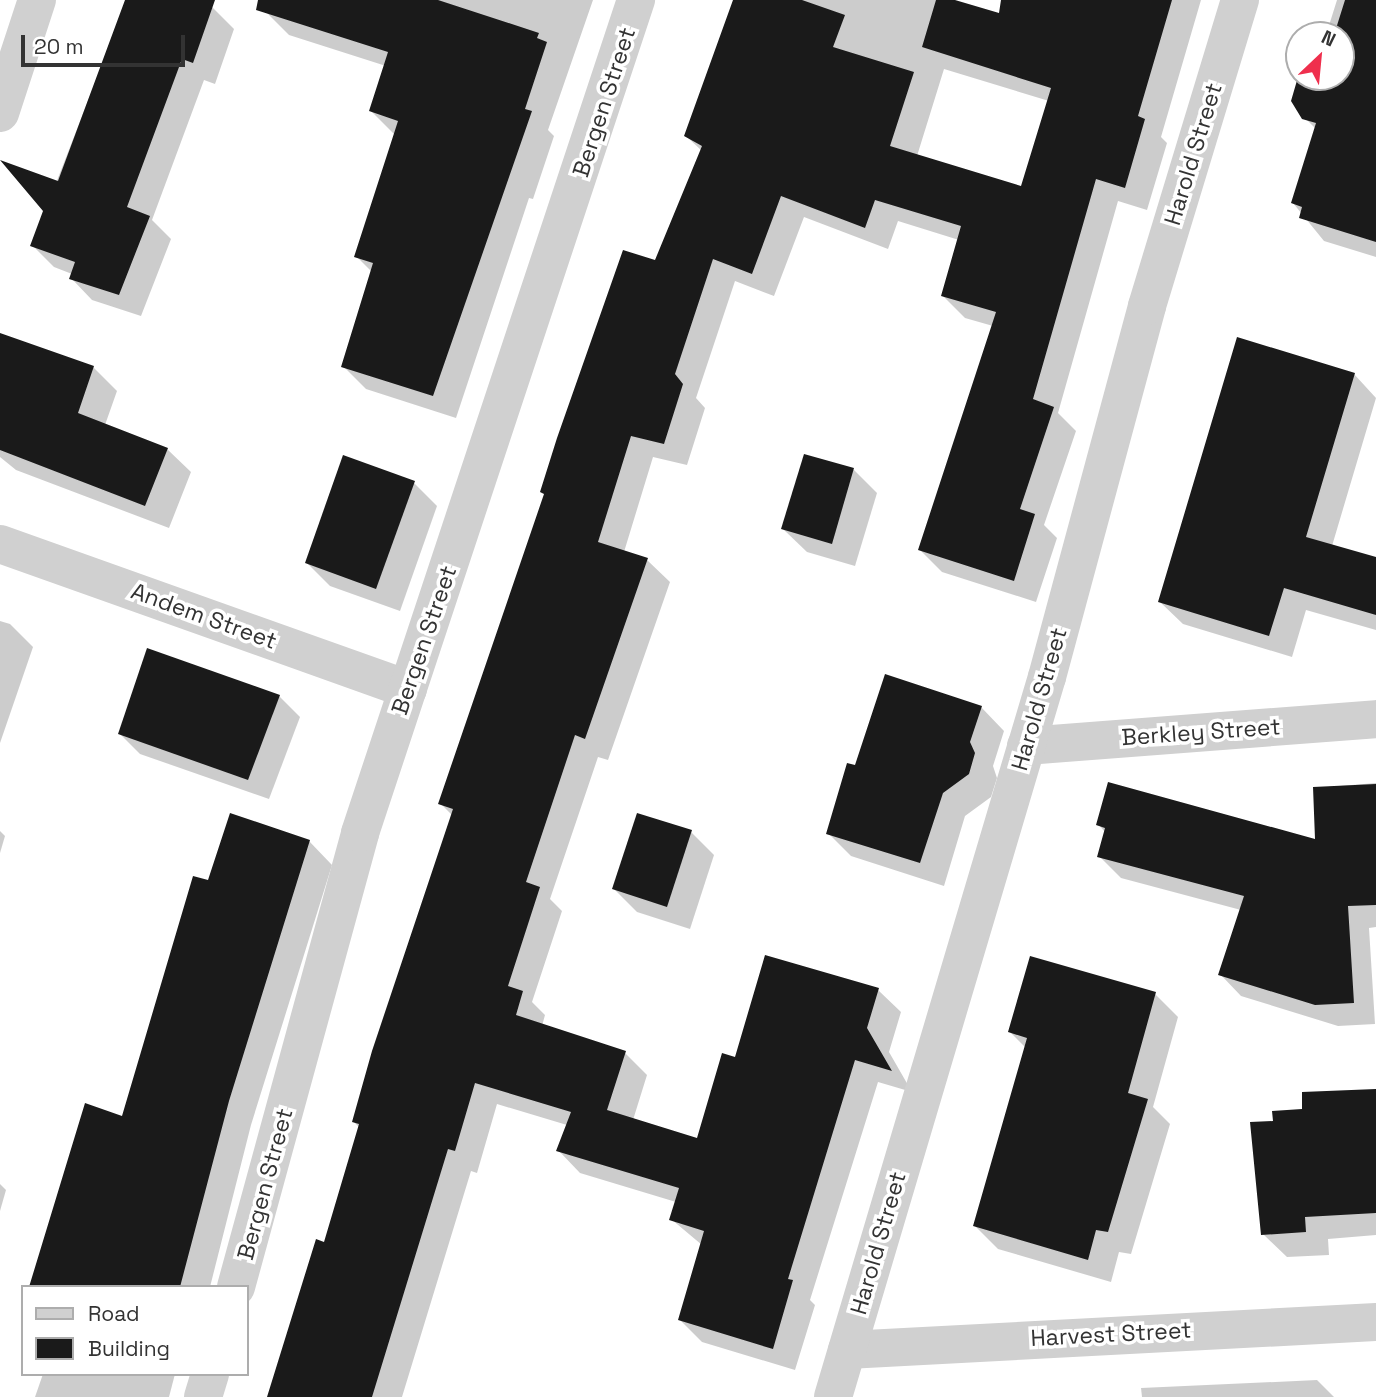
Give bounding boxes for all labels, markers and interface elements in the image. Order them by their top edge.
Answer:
scale bar [24,21,189,65]
north arrow [1285,21,1355,91]
street label: Bergen Street [567,24,641,180]
text: N [1317,24,1340,52]
text: 20 m [34,33,84,60]
street label: Harold Street [1158,79,1228,229]
street label: Bergen Street [386,562,462,718]
street label: Andem Street [127,577,281,655]
street label: Harold Street [1005,624,1073,774]
street label: Berkley Street [1121,713,1281,751]
street label: Bergen Street [232,1105,298,1263]
street label: Harold Street [844,1168,912,1318]
legend [21,1285,248,1376]
text: Road [88,1300,140,1327]
street label: Harvest Street [1030,1316,1192,1352]
text: Building [88,1335,170,1362]

